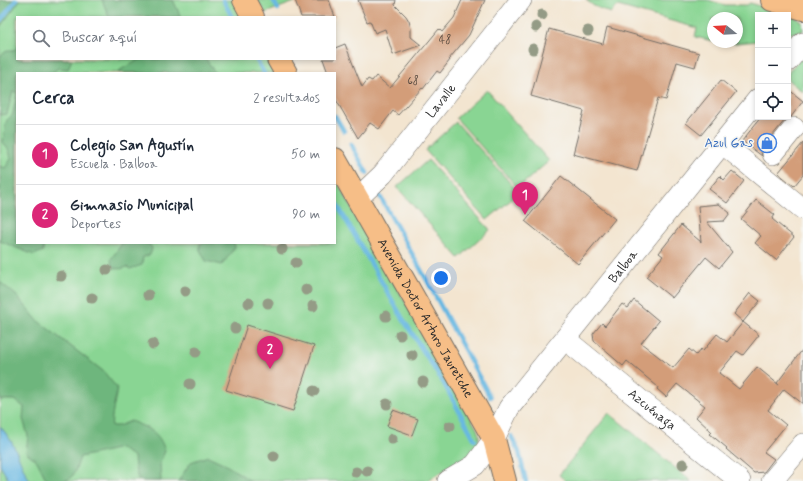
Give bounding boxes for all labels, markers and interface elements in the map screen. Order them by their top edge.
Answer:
north arrow [707,12,743,48]
map controls [755,12,791,120]
button: + [755,12,791,48]
search box [16,16,336,60]
icon: search [30,27,52,49]
text: Buscar aquí [62,28,137,48]
house number: 48 [439,33,451,47]
button: − [755,48,791,84]
house number: 68 [407,74,419,88]
street label: Lavalle [422,80,460,122]
button: locate [755,84,791,120]
text: Cerca [32,87,75,109]
text: 2 resultados [253,90,320,107]
shop icon: Azul Gas [756,132,778,154]
place label: Azul Gas [704,135,753,152]
text: Colegio San Agustín [70,136,194,156]
text: 1 [42,146,48,163]
text: 50 m [291,146,320,163]
text: Escuela · Balboa [70,156,157,173]
pin: 1 [512,182,538,215]
text: Gimnasio Municipal [70,196,194,216]
text: 2 [42,206,48,223]
text: 90 m [292,206,320,223]
text: Deportes [70,216,121,233]
street label: Avenida Doctor Arturo Jauretche [373,235,477,401]
street label: Balboa [605,246,642,287]
your location [431,268,451,288]
pin: 2 [257,336,283,369]
street label: Azcuénaga [624,385,679,434]

